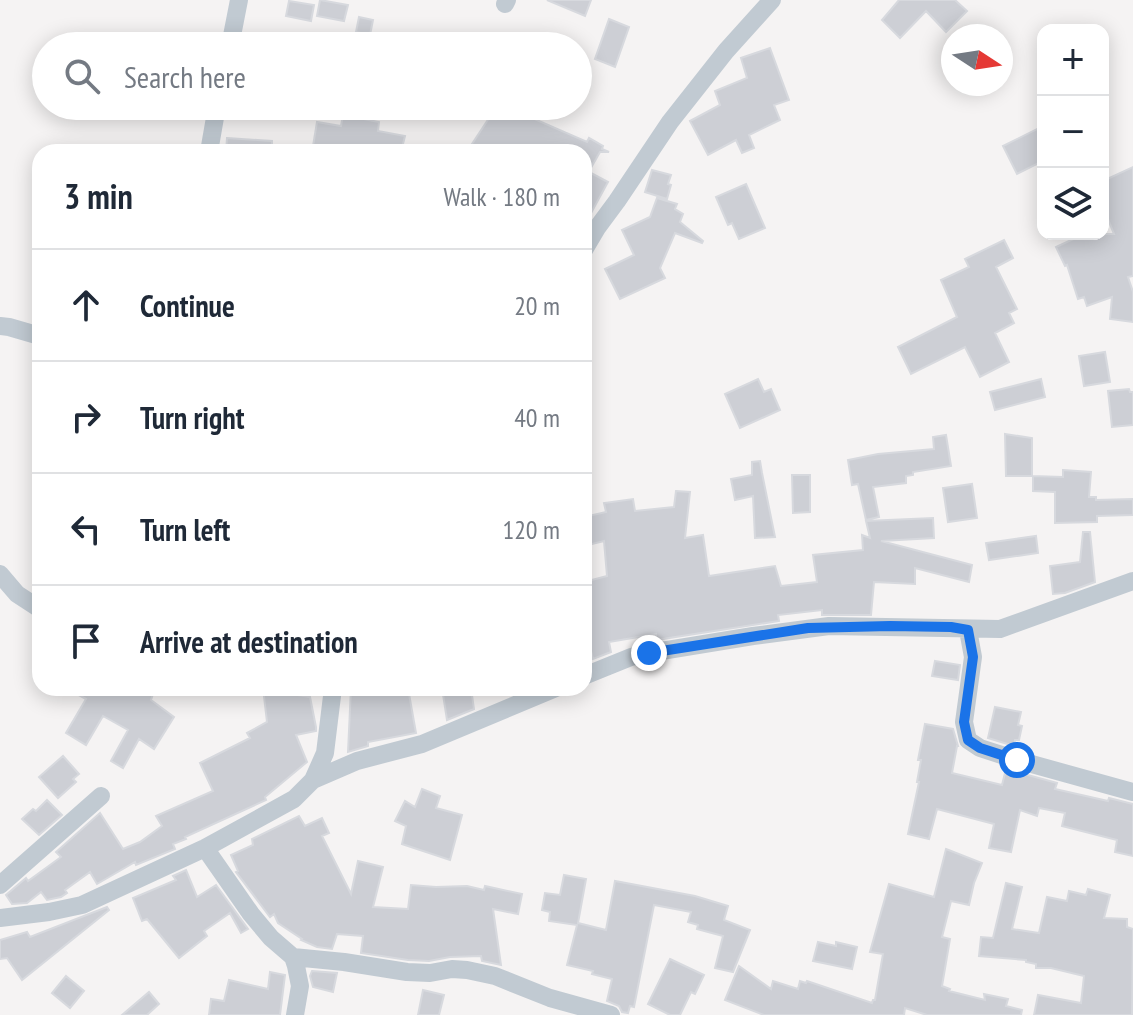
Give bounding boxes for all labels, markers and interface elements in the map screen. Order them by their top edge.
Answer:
north arrow [941,24,1013,96]
map controls [1037,24,1109,240]
button: + [1037,24,1109,96]
search box [32,32,592,120]
icon: search [60,54,104,98]
text: Search here [124,57,246,96]
button: − [1037,96,1109,168]
button: layers [1037,168,1109,240]
text: 3 min [64,174,133,218]
text: Walk · 180 m [443,180,560,213]
icon: ahead [64,283,108,327]
text: Continue [140,286,235,325]
text: 20 m [514,289,560,322]
icon: right [64,395,108,439]
text: Turn right [140,398,244,437]
text: 40 m [514,401,560,434]
icon: left [64,507,108,551]
text: Turn left [140,510,230,549]
text: 120 m [502,513,560,546]
icon: arrive [64,619,108,663]
text: Arrive at destination [140,622,358,661]
route end [631,635,667,671]
route start [999,742,1035,778]

